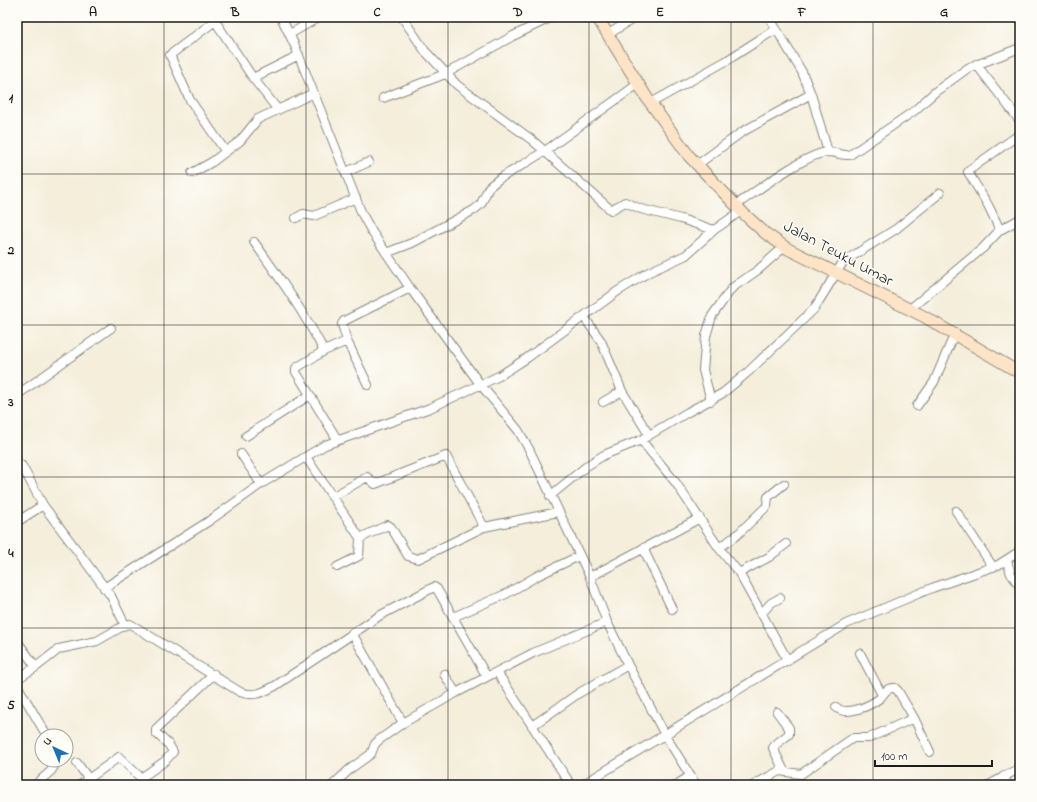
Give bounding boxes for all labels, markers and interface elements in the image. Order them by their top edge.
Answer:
text: A [89,3,97,22]
text: B [230,3,240,22]
text: C [373,3,381,22]
text: D [512,3,523,22]
text: E [656,3,664,22]
text: F [797,3,807,22]
text: G [940,3,948,22]
text: 1 [9,89,14,108]
street label: Jalan Teuku Umar [779,215,897,293]
text: 2 [7,241,15,260]
text: 3 [7,393,14,412]
text: 4 [7,544,14,563]
text: 5 [7,696,15,715]
north arrow [34,728,74,768]
text: U [40,733,56,750]
scale bar [875,742,992,768]
text: 100 m [881,748,908,766]

